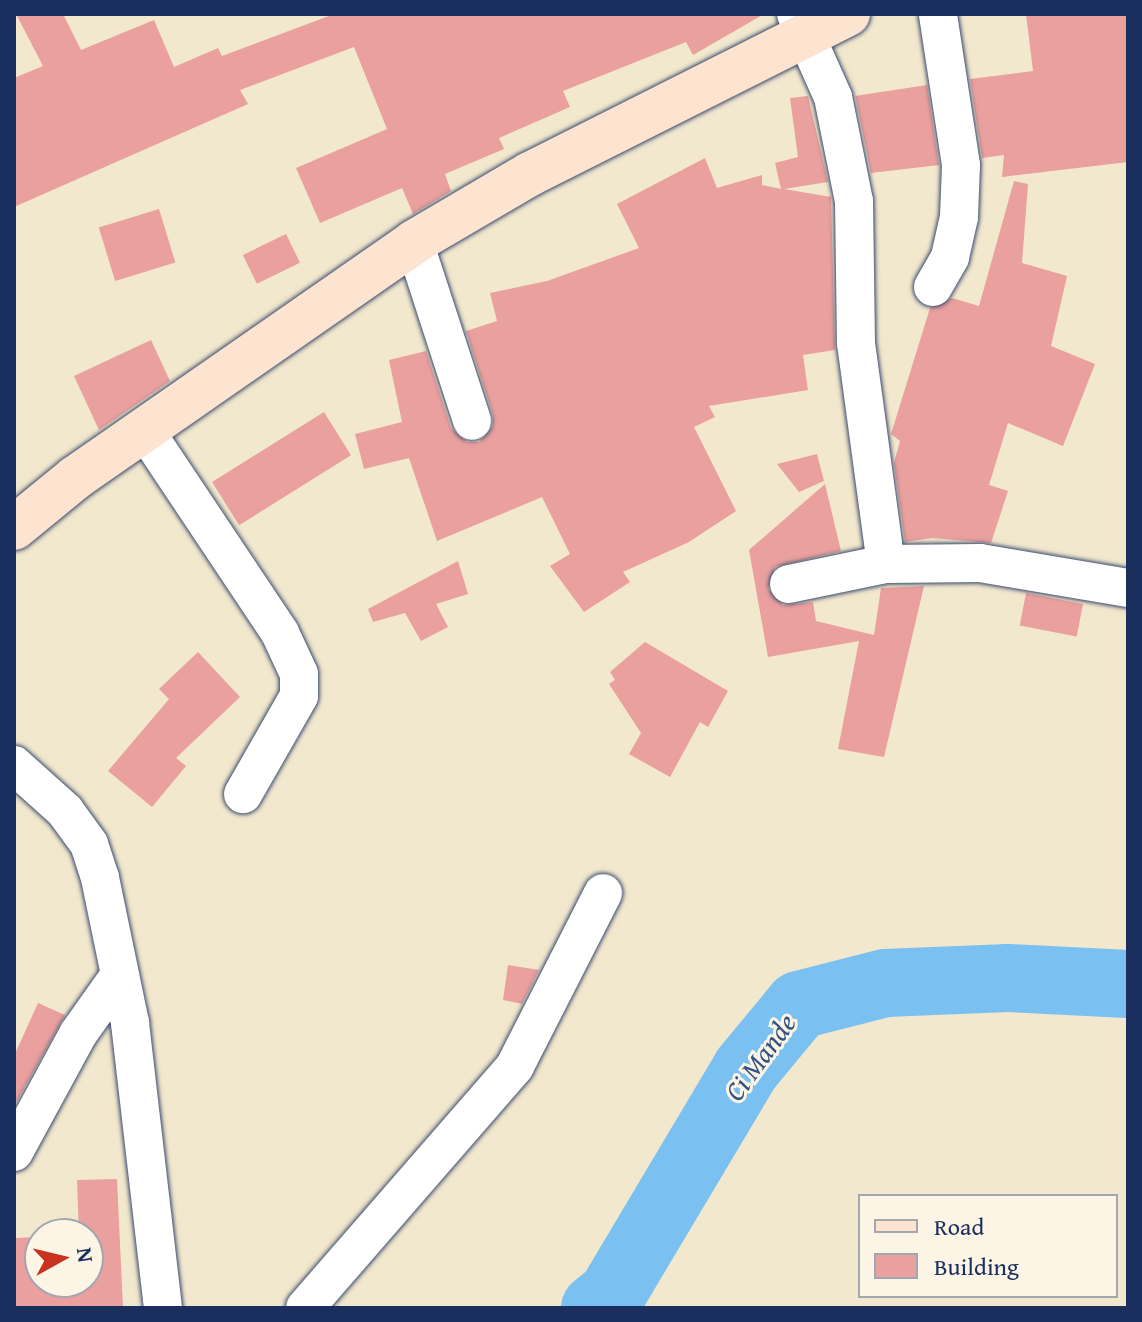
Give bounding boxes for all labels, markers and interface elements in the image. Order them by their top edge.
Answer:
water label: Ci Mande [717,1007,803,1107]
legend [858,1194,1118,1298]
text: Road [934,1209,984,1244]
north arrow [24,1218,104,1298]
text: N [69,1245,103,1264]
text: Building [934,1249,1019,1284]

